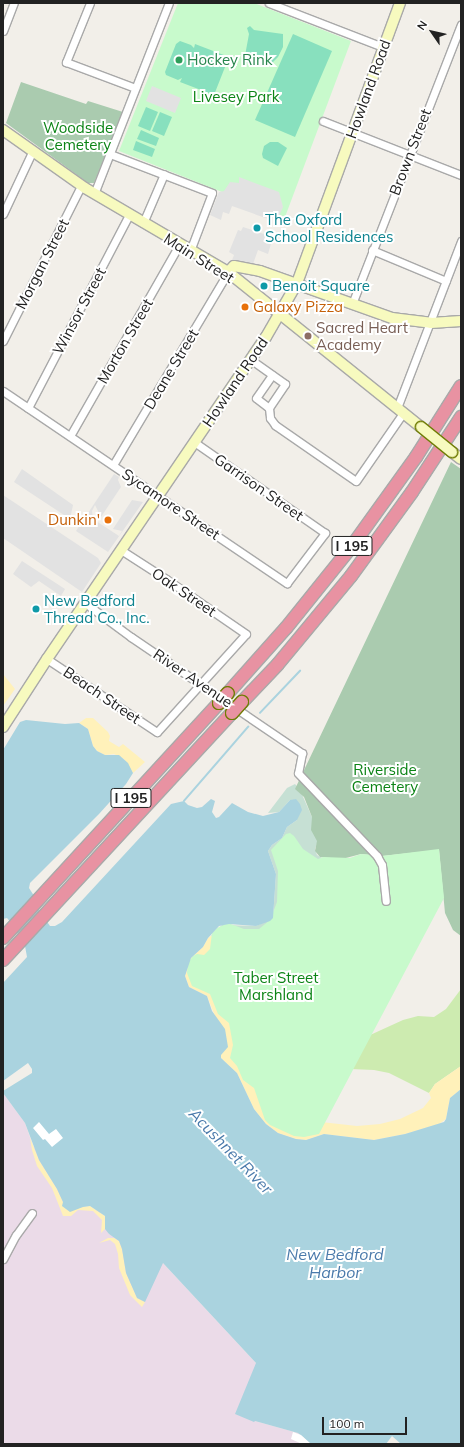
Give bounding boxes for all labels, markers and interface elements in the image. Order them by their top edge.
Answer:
north arrow [412,12,452,52]
text: N [414,18,430,33]
street label: Howland Road [342,37,394,141]
place label: Hockey Rink [187,51,272,69]
marker: Hockey Rink [174,55,184,65]
park label: Livesey Park [193,88,279,106]
street label: Brown Street [385,106,435,198]
park label: Woodside Cemetery [43,118,113,153]
place label: The Oxford School Residences [265,210,393,245]
street label: Morgan Street [12,216,72,312]
marker: The Oxford School Residences [252,223,262,233]
street label: Main Street [160,229,238,287]
street label: Winsor Street [49,264,109,358]
place label: Benoit Square [272,277,370,295]
marker: Benoit Square [259,281,269,291]
street label: Morton Street [93,295,157,387]
place label: Galaxy Pizza [253,298,343,316]
marker: Galaxy Pizza [240,302,250,312]
place label: Sacred Heart Academy [316,318,408,353]
street label: Deane Street [140,325,202,413]
marker: Sacred Heart Academy [303,331,313,341]
street label: Howland Road [198,334,272,430]
street label: Garrison Street [211,450,307,524]
street label: Sycamore Street [119,465,223,543]
place label: Dunkin' [48,511,100,529]
marker: Dunkin' [103,515,113,525]
road number: I 195 [331,534,373,558]
street label: Oak Street [148,564,220,620]
place label: New Bedford Thread Co., Inc. [44,591,150,626]
marker: New Bedford Thread Co., Inc. [31,604,41,614]
street label: River Avenue [150,645,236,711]
street label: Beach Street [60,663,144,727]
park label: Riverside Cemetery [352,760,418,795]
road number: I 195 [110,786,152,810]
park label: Taber Street Marshland [234,968,318,1003]
water label: Acushnet River [185,1104,277,1198]
water label: New Bedford Harbor [286,1244,384,1282]
scale bar [324,1409,409,1435]
text: 100 m [329,1416,364,1431]

